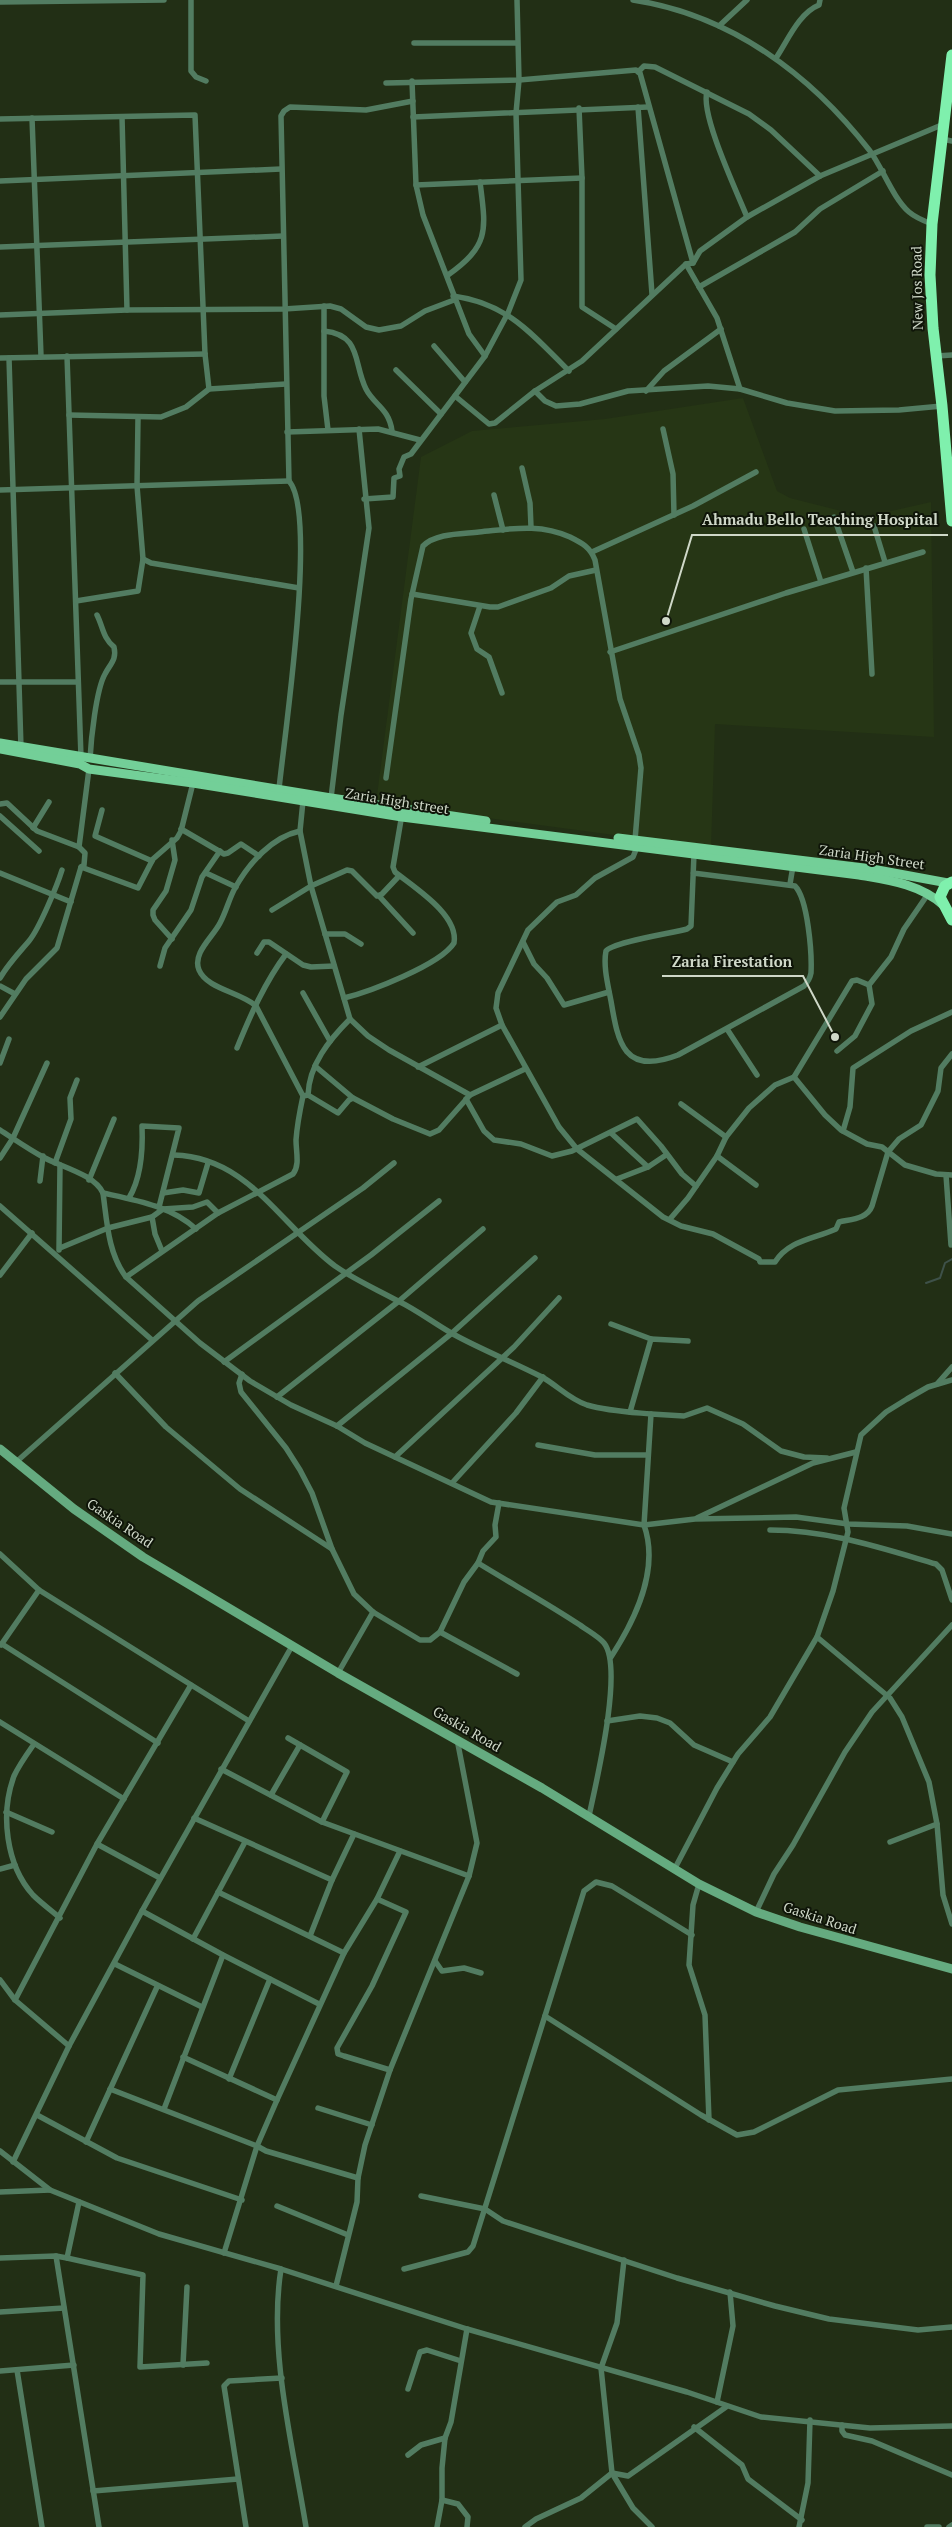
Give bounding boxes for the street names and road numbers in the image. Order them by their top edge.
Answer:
street label: New Jos Road [906,246,927,330]
street label: Zaria High street [344,783,451,818]
street label: Zaria High Street [818,840,927,873]
street label: Gaskia Road [83,1493,157,1552]
street label: Gaskia Road [430,1701,505,1756]
street label: Gaskia Road [781,1897,859,1938]

